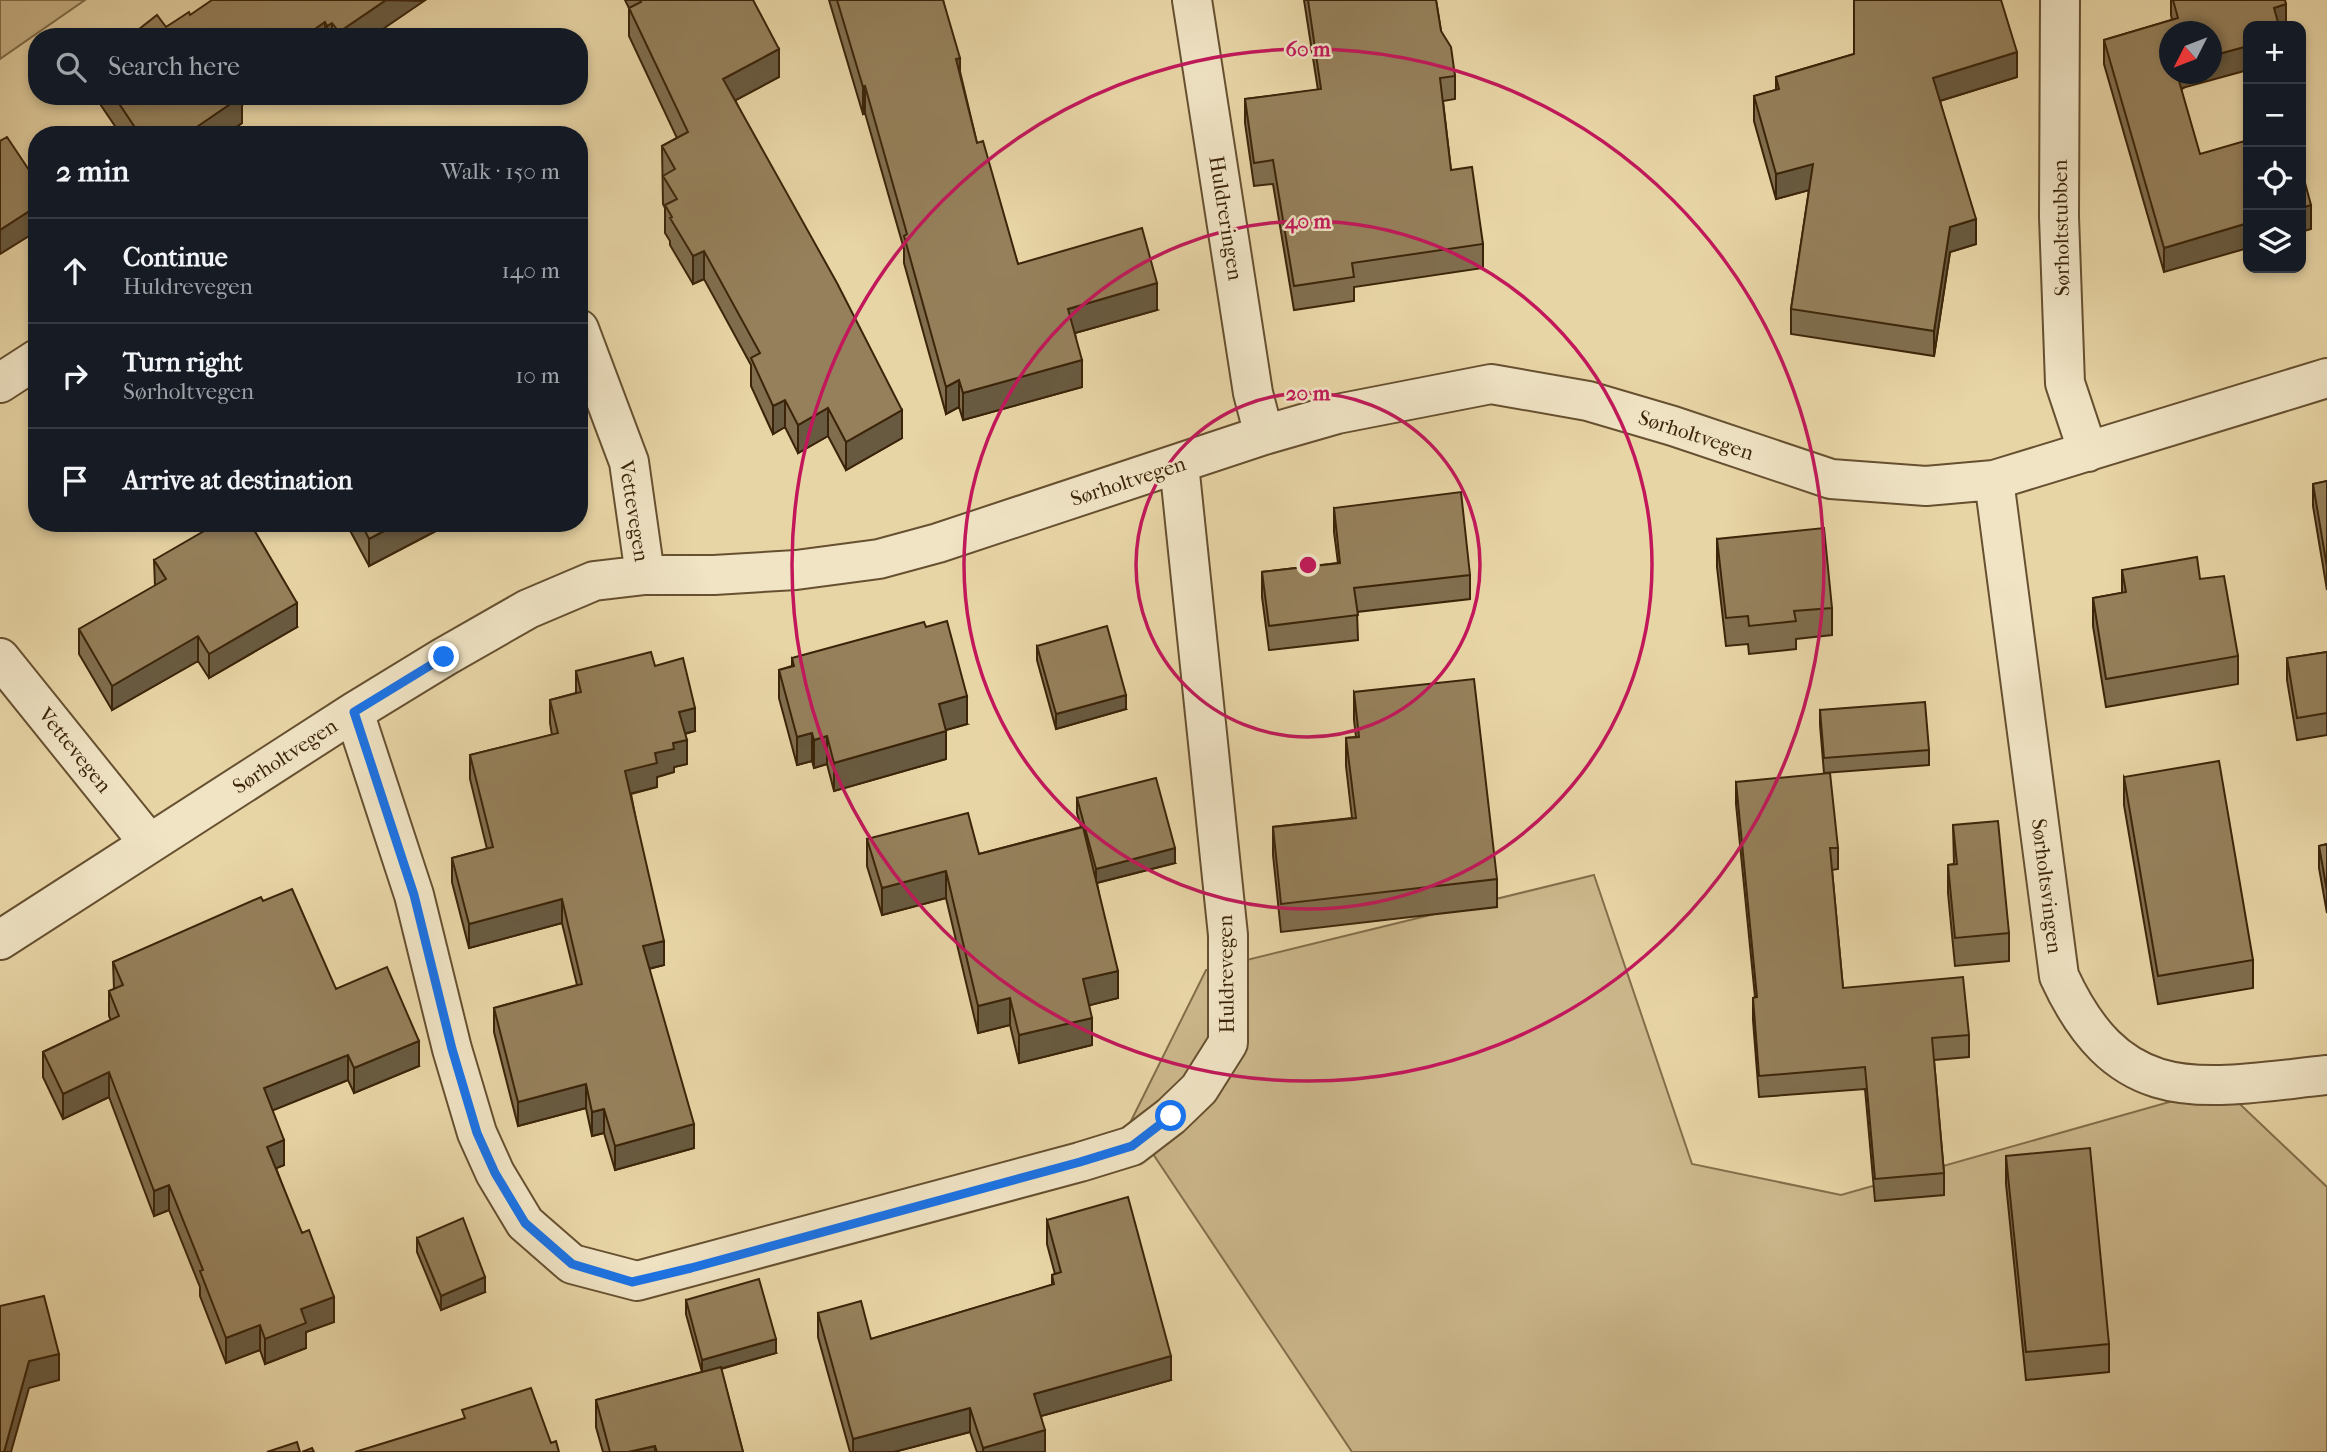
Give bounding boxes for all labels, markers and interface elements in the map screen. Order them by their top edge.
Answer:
north arrow [2159,21,2222,84]
map controls [2243,21,2306,273]
button: + [2243,21,2306,84]
search box [28,28,588,105]
text: 60 m [1286,37,1331,61]
icon: search [52,48,90,86]
text: Search here [108,51,240,82]
button: − [2243,84,2306,147]
button: locate [2243,147,2306,210]
text: 2 min [56,154,129,189]
street label: Huldreringen [1204,154,1248,282]
text: Walk · 150 m [441,158,560,185]
street label: Sørholtstubben [2048,159,2074,297]
text: 40 m [1284,209,1332,234]
button: layers [2243,210,2306,273]
text: Continue [123,242,228,273]
icon: ahead [56,252,94,290]
text: 140 m [501,257,560,284]
text: Huldrevegen [123,273,253,300]
text: Turn right [123,347,243,378]
icon: right [56,357,94,395]
text: 10 m [515,362,560,389]
text: Sørholtvegen [123,378,254,405]
text: 20 m [1286,381,1331,405]
street label: Sørholtvegen [1635,405,1757,465]
street label: Sørholtvegen [1067,451,1189,511]
street label: Vettevegen [614,458,654,563]
icon: arrive [56,462,94,500]
text: Arrive at destination [123,465,353,496]
centre of rings [1296,553,1320,577]
route end [428,641,459,672]
street label: Vettevegen [33,702,117,797]
street label: Sørholtvegen [228,713,342,799]
street label: Sørholtsvingen [2027,817,2067,955]
street label: Huldrevegen [1213,914,1239,1034]
route start [1155,1100,1186,1131]

